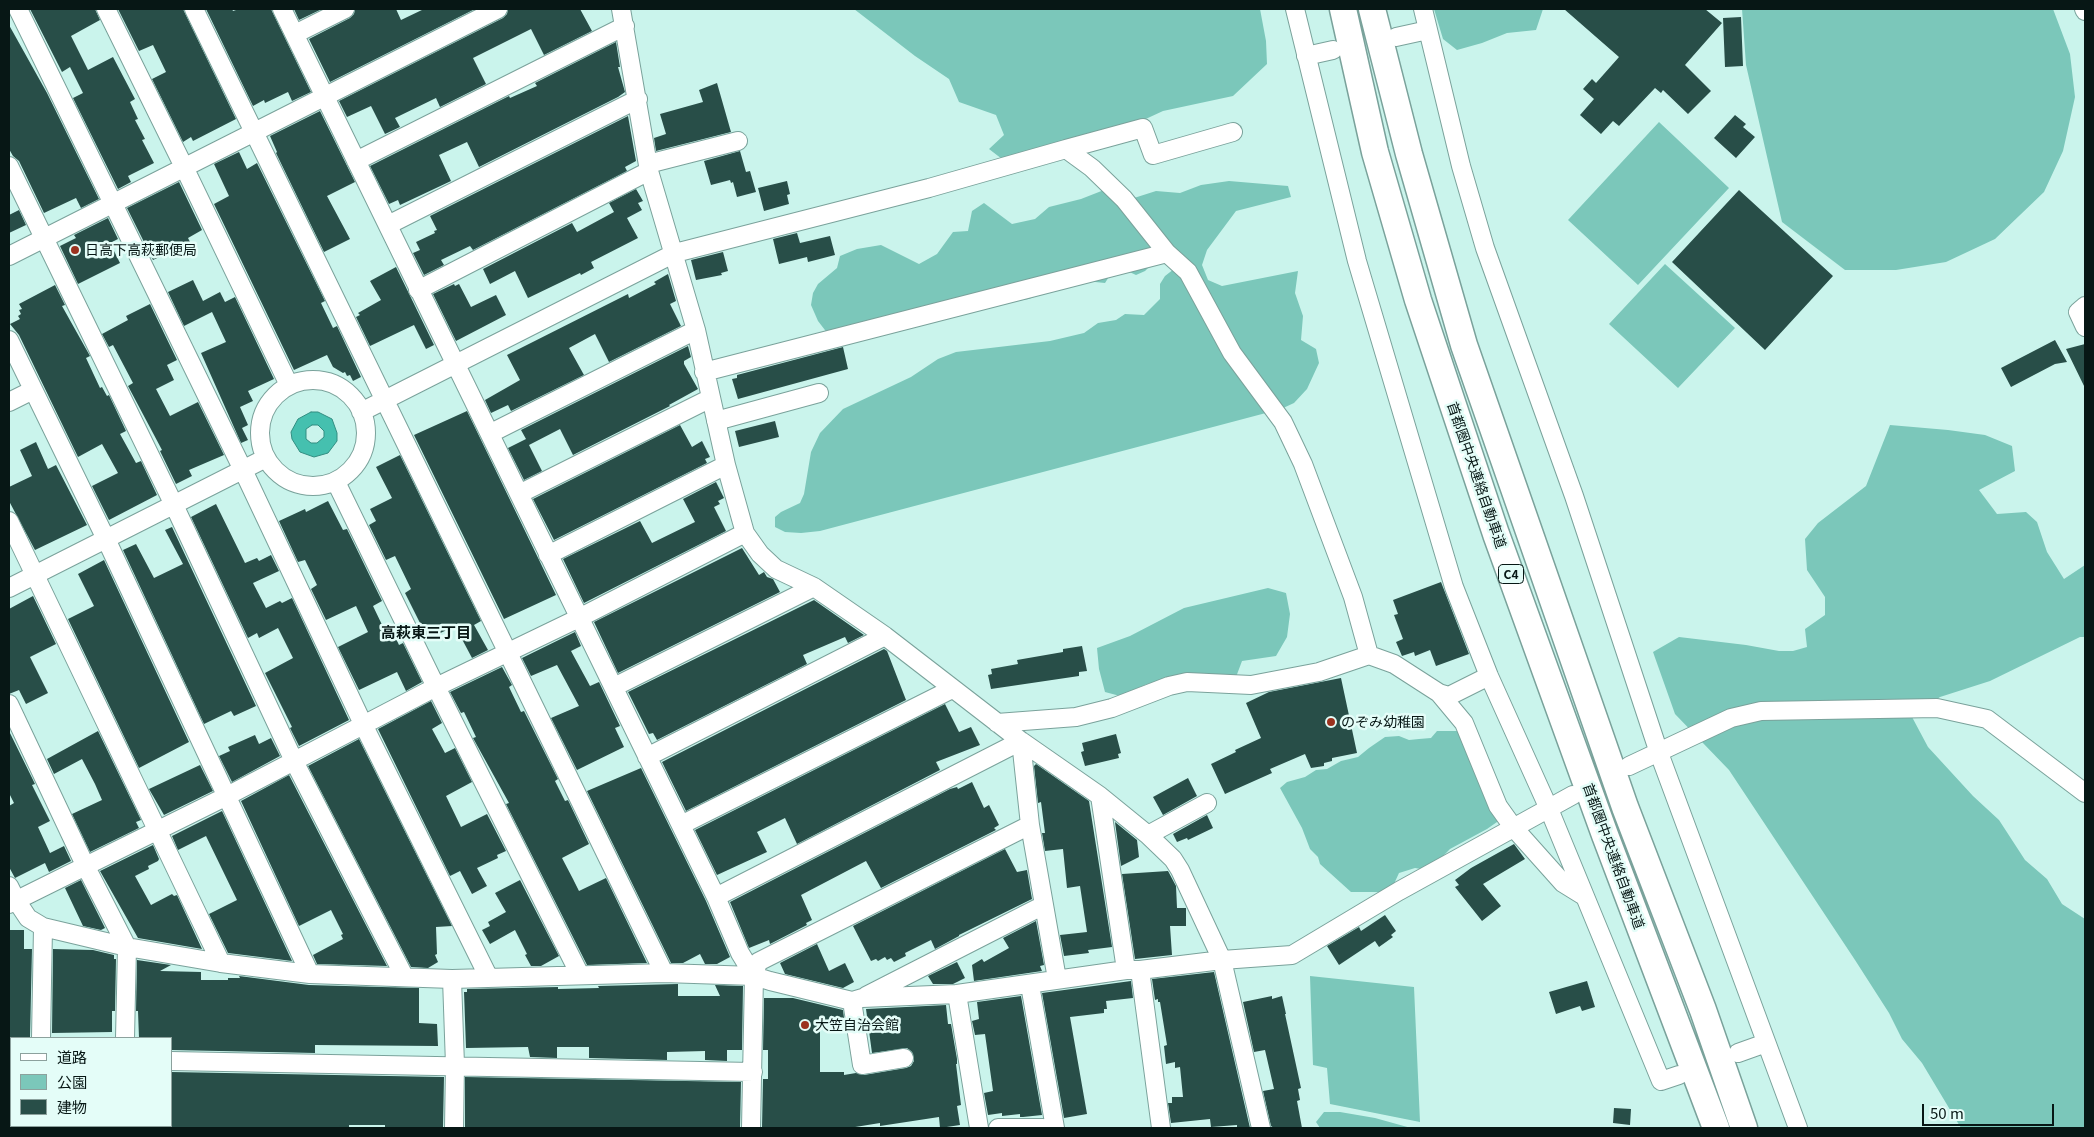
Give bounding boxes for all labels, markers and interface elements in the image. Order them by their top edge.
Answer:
place label: 日高下高萩郵便局 [85,242,197,258]
marker: 日高下高萩郵便局 [69,244,81,256]
street label: 首都圏中央連絡自動車道 [1444,399,1510,551]
road number: C4 [1498,564,1524,584]
district label: 高萩東三丁目 [381,623,471,641]
place label: のぞみ幼稚園 [1341,714,1425,730]
marker: のぞみ幼稚園 [1325,716,1337,728]
street label: 首都圏中央連絡自動車道 [1580,781,1648,931]
place label: 大笠自治会館 [815,1017,899,1033]
marker: 大笠自治会館 [799,1019,811,1031]
legend [10,1037,172,1127]
text: 道路 [57,1046,87,1067]
text: 公園 [57,1071,87,1092]
scale bar [1924,1094,2056,1126]
text: 建物 [57,1096,87,1117]
text: 50 m [1930,1102,1964,1123]

